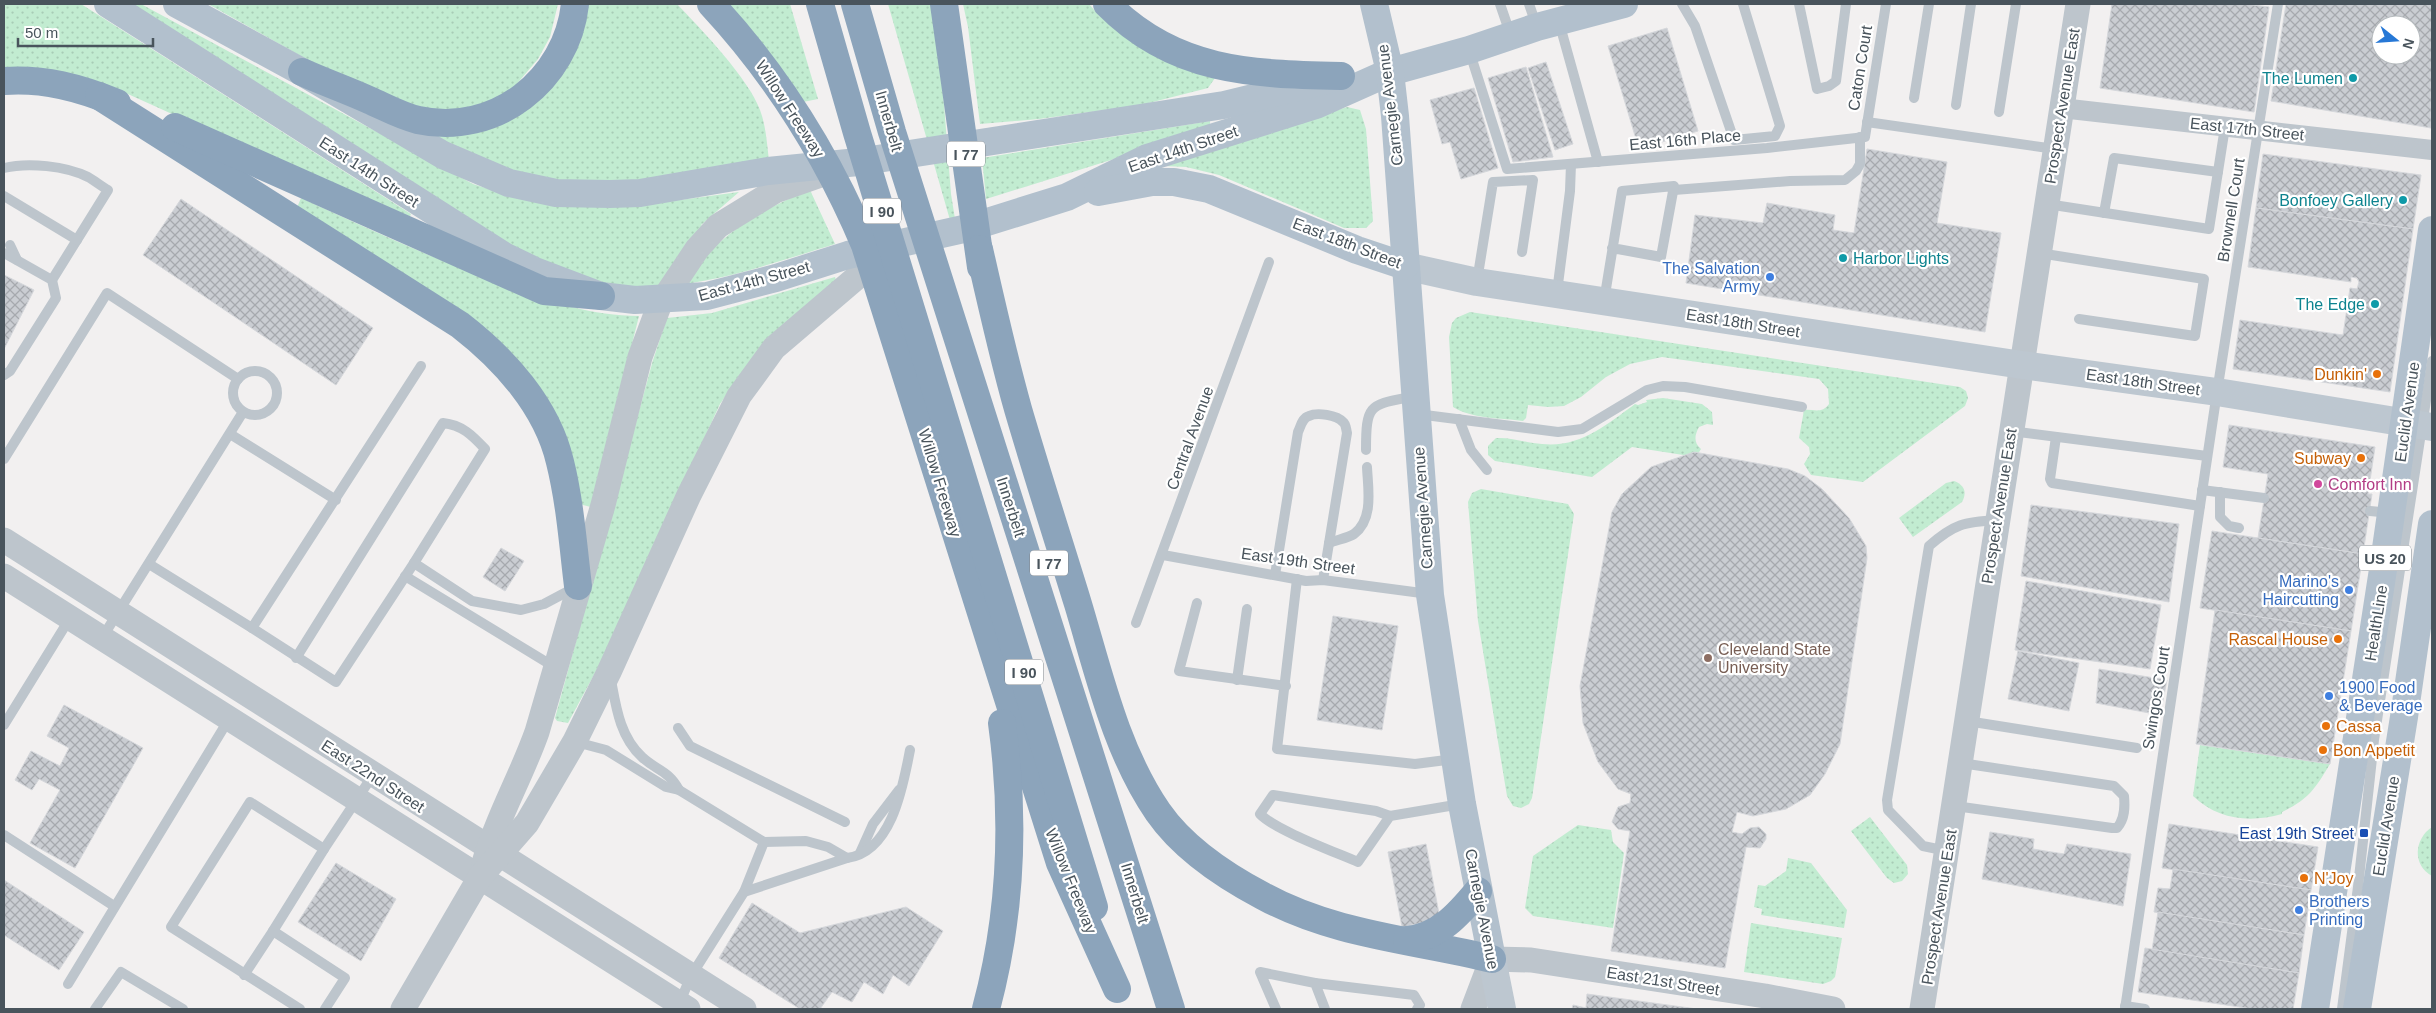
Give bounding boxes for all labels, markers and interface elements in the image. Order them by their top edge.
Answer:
scale bar [18,15,152,47]
north arrow [2371,15,2421,65]
text: 50 m [25,24,58,41]
street label: Caton Court [1845,24,1875,112]
street label: Prospect Avenue East [2041,27,2083,185]
text: N [2399,37,2418,51]
street label: Carnegie Avenue [1374,43,1406,167]
street label: Willow Freeway [752,57,828,161]
place label: The Lumen [2262,70,2343,87]
marker: The Lumen [2347,72,2359,84]
street label: Innerbelt [872,89,906,154]
street label: East 17th Street [2189,115,2305,144]
street label: East 14th Street [1126,122,1241,176]
street label: East 16th Place [1628,127,1742,153]
street label: East 14th Street [316,134,422,211]
road number: I 77 [947,142,985,166]
street label: Brownell Court [2214,156,2248,263]
place label: Bonfoey Gallery [2279,192,2393,209]
marker: Bonfoey Gallery [2397,194,2409,206]
road number: I 90 [863,198,901,224]
street label: East 18th Street [1290,215,1404,272]
place label: Harbor Lights [1853,250,1949,267]
marker: Harbor Lights [1837,252,1849,264]
street label: East 14th Street [696,258,812,304]
place label: The Salvation Army [1662,260,1760,295]
marker: The Salvation Army [1764,271,1776,283]
place label: The Edge [2296,296,2365,313]
marker: The Edge [2369,298,2381,310]
street label: East 18th Street [1685,306,1802,340]
street label: Euclid Avenue [2392,361,2422,463]
street label: East 18th Street [2085,366,2202,398]
place label: Dunkin' [2314,366,2367,383]
marker: Dunkin' [2371,368,2383,380]
street label: Central Avenue [1163,384,1217,492]
street label: Willow Freeway [915,427,965,539]
street label: Prospect Avenue East [1978,427,2020,585]
street label: Carnegie Avenue [1410,446,1436,570]
place label: Subway [2294,450,2351,467]
marker: Subway [2355,452,2367,464]
street label: Innerbelt [993,475,1029,540]
place label: Comfort Inn [2328,476,2412,493]
marker: Comfort Inn [2312,478,2324,490]
street label: East 19th Street [1240,545,1357,577]
road number: US 20 [2359,546,2411,570]
road number: I 77 [1030,550,1068,576]
place label: Marino's Haircutting [2263,573,2339,608]
marker: Marino's Haircutting [2343,584,2355,596]
street label: HealthLine [2362,584,2390,662]
place label: Rascal House [2228,631,2328,648]
marker: Rascal House [2332,633,2344,645]
place label: Cleveland State University [1718,641,1831,676]
street label: Swingos Court [2139,645,2173,751]
marker: Cleveland State University [1702,652,1714,664]
road number: I 90 [1005,660,1043,684]
place label: 1900 Food & Beverage [2339,679,2423,714]
marker: 1900 Food & Beverage [2323,690,2335,702]
place label: Cassa [2336,718,2381,735]
marker: Cassa [2320,720,2332,732]
street label: East 22nd Street [318,736,428,816]
place label: Bon Appetit [2333,742,2415,759]
marker: Bon Appetit [2317,744,2329,756]
street label: Euclid Avenue [2370,775,2402,877]
place label: East 19th Street [2239,825,2355,842]
street label: Willow Freeway [1042,826,1100,936]
marker: East 19th Street [2358,827,2370,839]
street label: Prospect Avenue East [1918,828,1960,986]
street label: Carnegie Avenue [1462,847,1502,971]
street label: Innerbelt [1118,861,1152,926]
place label: N'Joy [2314,870,2354,887]
marker: N'Joy [2298,872,2310,884]
place label: Brothers Printing [2309,893,2369,928]
marker: Brothers Printing [2293,904,2305,916]
street label: East 21st Street [1605,964,1721,998]

